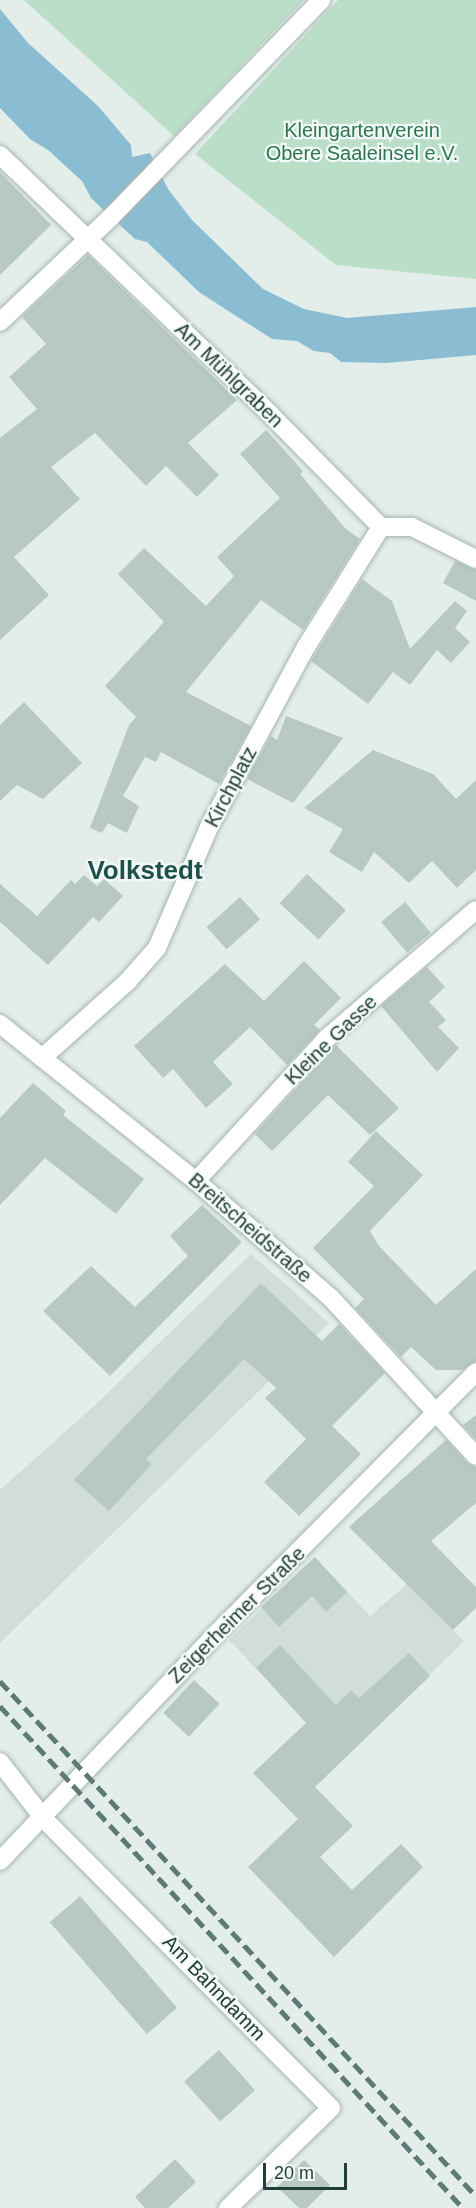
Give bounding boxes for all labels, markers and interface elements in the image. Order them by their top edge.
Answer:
park label: Kleingartenverein Obere Saaleinsel e.V. [266,118,458,165]
street label: Am Mühlgraben [170,317,288,433]
street label: Kirchplatz [200,743,262,831]
district label: Volkstedt [87,855,203,887]
street label: Kleine Gasse [280,990,382,1090]
street label: Breitscheidstraße [183,1168,317,1288]
street label: Zeigerheimer Straße [164,1542,310,1688]
street label: Am Bahndamm [157,1930,271,2046]
scale bar [266,2151,350,2189]
text: 20 m [274,2163,314,2183]

